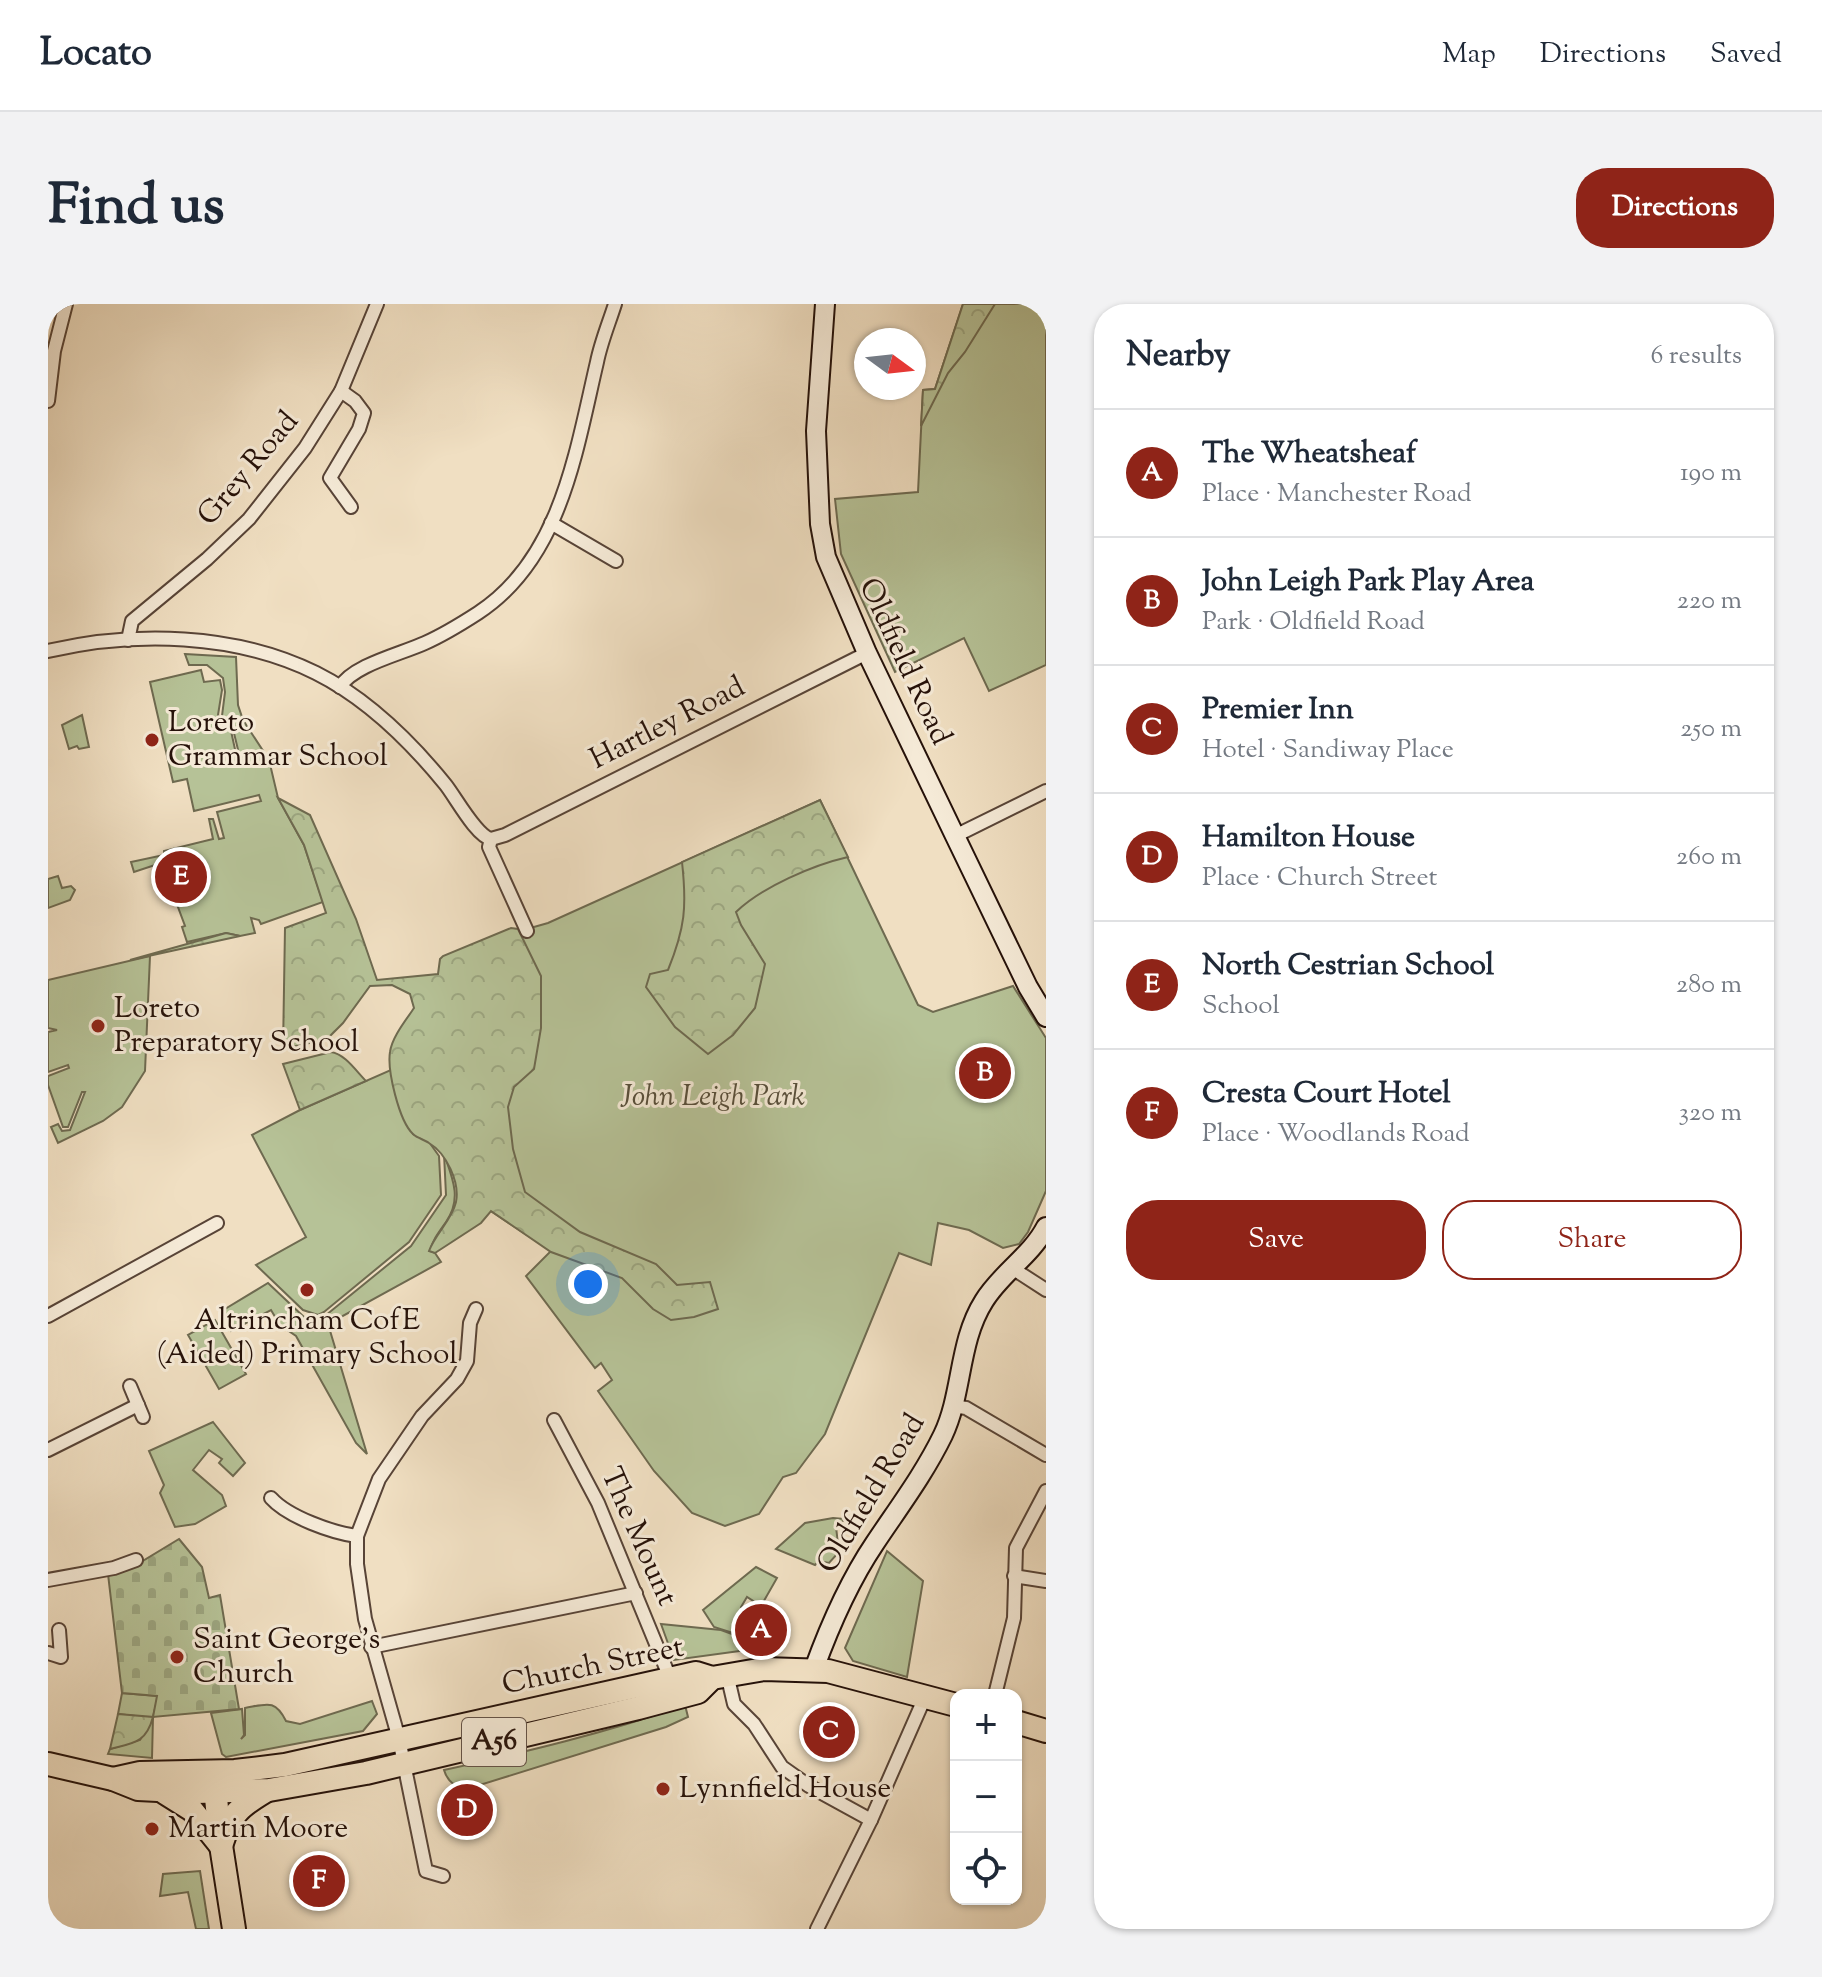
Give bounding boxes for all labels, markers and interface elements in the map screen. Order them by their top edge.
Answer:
text: Locato [40,28,152,82]
text: Map [1442,35,1496,75]
text: Directions [1540,35,1666,75]
text: Saved [1710,35,1782,75]
text: Find us [48,168,224,249]
button: Directions [1576,168,1774,248]
north arrow [854,328,926,400]
text: Nearby [1126,332,1231,381]
text: 6 results [1650,338,1742,375]
street label: Grey Road [188,402,310,536]
text: The Wheatsheaf [1202,433,1416,476]
text: A [1141,455,1163,492]
text: 190 m [1680,455,1742,492]
text: Place · Manchester Road [1202,476,1472,513]
text: John Leigh Park Play Area [1202,561,1534,604]
street label: Oldfield Road [847,572,961,752]
text: B [1144,583,1160,620]
text: 220 m [1677,583,1742,620]
text: Park · Oldfield Road [1202,604,1425,641]
street label: Hartley Road [583,666,753,782]
text: Premier Inn [1202,689,1354,732]
place label: Loreto Grammar School [168,702,388,779]
text: C [1142,711,1162,748]
text: 250 m [1680,711,1742,748]
marker: Loreto Grammar School [143,731,161,749]
text: Hotel · Sandiway Place [1202,732,1454,769]
text: Hamilton House [1202,817,1415,860]
text: D [1142,839,1162,876]
text: 260 m [1676,839,1742,876]
pin: E [155,847,207,907]
text: Place · Church Street [1202,860,1437,897]
text: North Cestrian School [1202,945,1494,988]
text: E [1144,967,1160,1004]
text: 280 m [1676,967,1742,1004]
place label: Loreto Preparatory School [114,988,359,1065]
text: School [1202,988,1280,1025]
marker: Loreto Preparatory School [89,1017,107,1035]
pin: B [959,1043,1011,1103]
text: Cresta Court Hotel [1202,1073,1451,1116]
park label: John Leigh Park [620,1076,805,1119]
text: F [1145,1095,1159,1132]
text: 320 m [1679,1095,1742,1132]
text: Place · Woodlands Road [1202,1116,1470,1153]
button: Save [1126,1200,1426,1280]
button: Share [1442,1200,1742,1280]
your location [568,1264,608,1304]
marker: Altrincham CofE (Aided) Primary School [298,1281,316,1299]
place label: Altrincham CofE (Aided) Primary School [156,1300,458,1377]
street label: Oldfield Road [807,1406,937,1582]
street label: The Mount [588,1461,688,1613]
pin: A [735,1600,787,1660]
place label: Saint George's Church [193,1619,380,1696]
street label: Church Street [498,1627,688,1707]
marker: Saint George's Church [168,1648,186,1666]
map controls [950,1689,1022,1905]
button: + [950,1689,1022,1761]
pin: C [803,1702,855,1762]
road number: A56 [462,1718,526,1766]
button: − [950,1761,1022,1833]
place label: Lynnfield House [679,1768,891,1811]
pin: D [441,1780,493,1840]
marker: Lynnfield House [654,1780,672,1798]
place label: Martin Moore [168,1808,348,1851]
marker: Martin Moore [143,1820,161,1838]
button: locate [950,1833,1022,1905]
pin: F [293,1851,345,1911]

